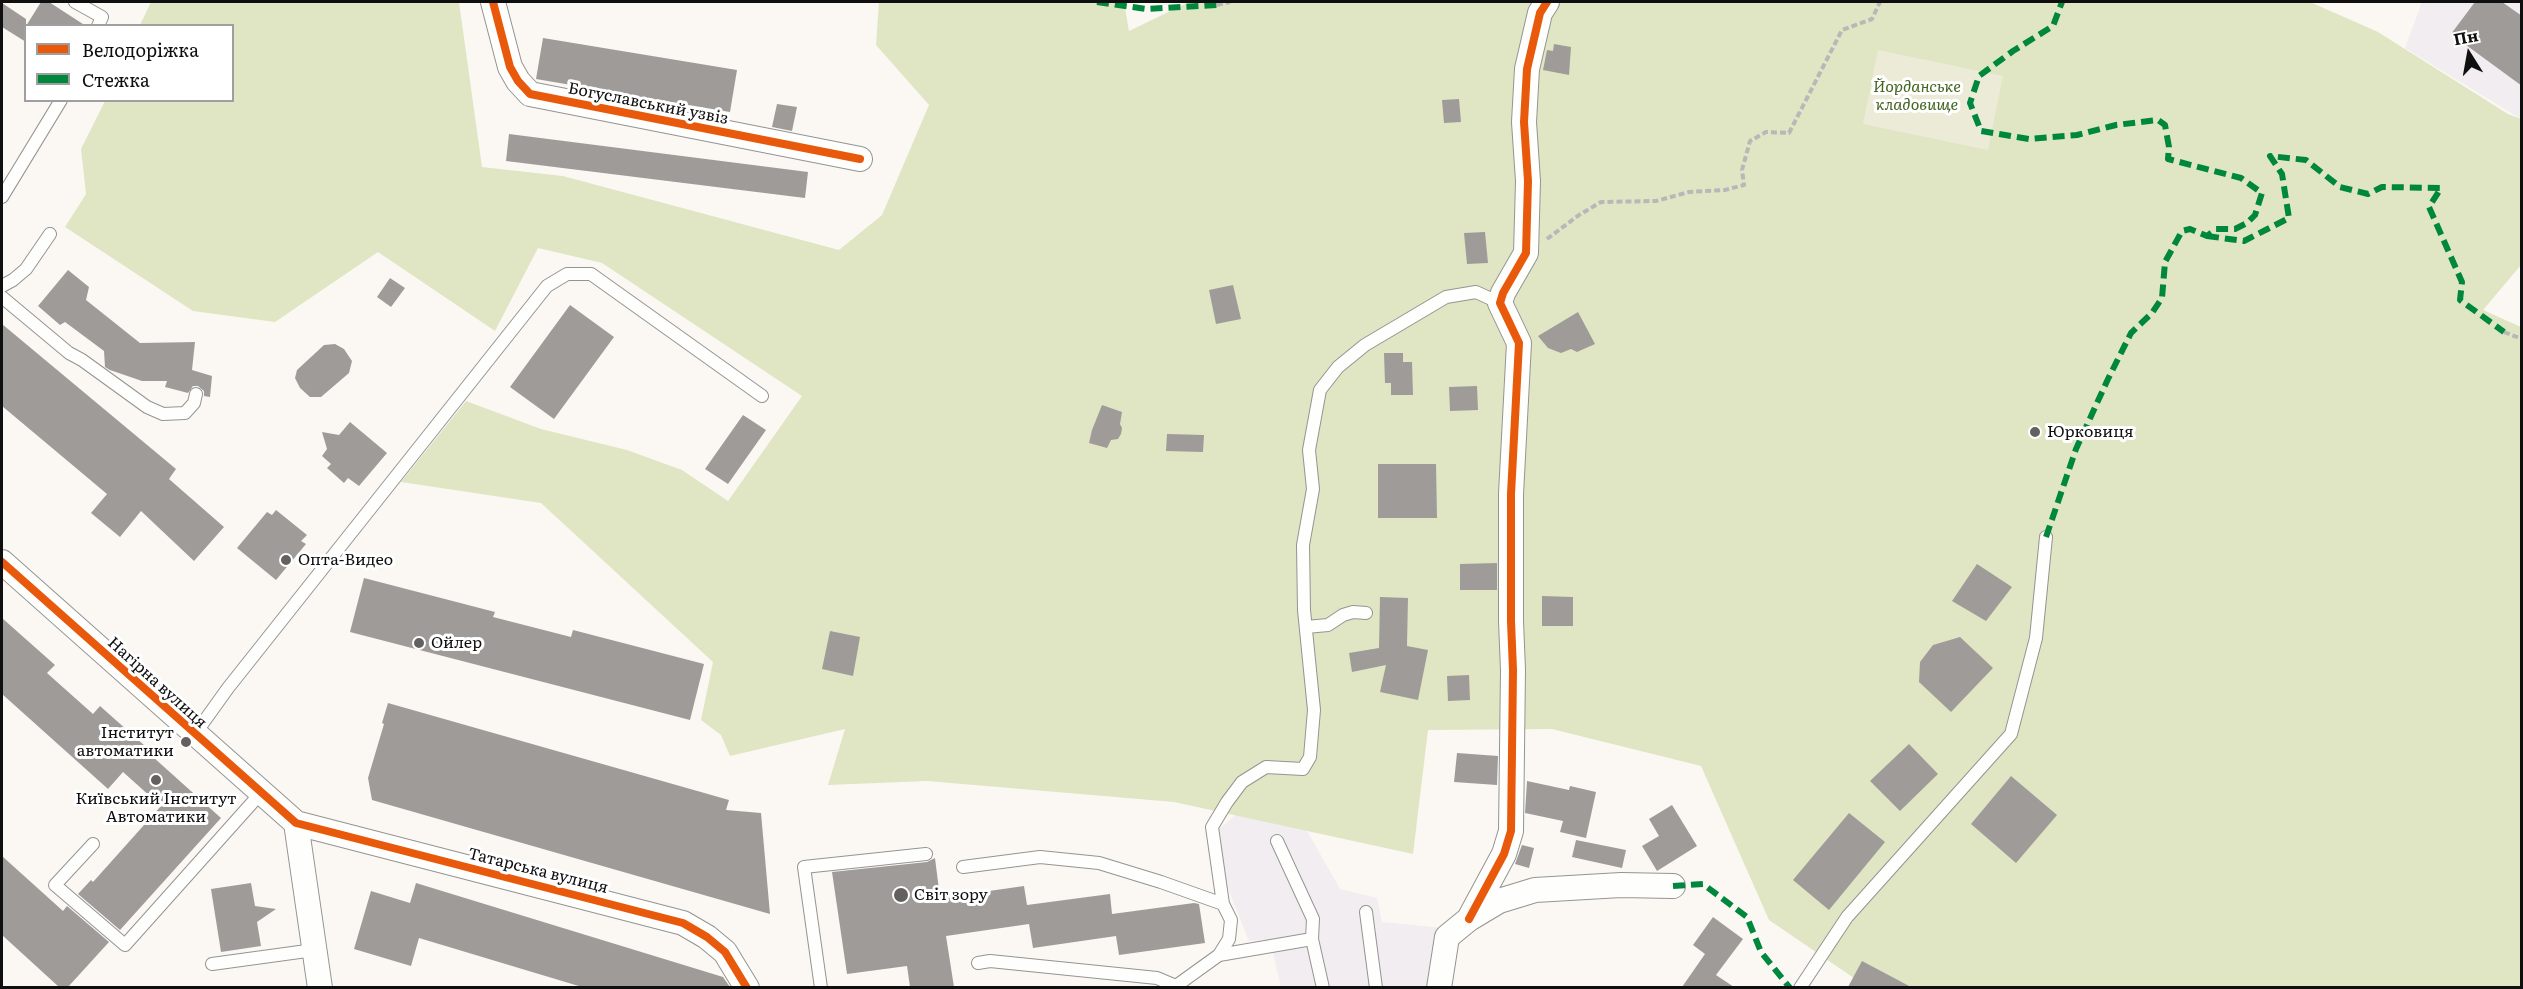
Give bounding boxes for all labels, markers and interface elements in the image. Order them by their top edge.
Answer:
text: Пн [2451,22,2480,50]
legend [24,24,234,102]
north arrow [2439,24,2499,84]
text: Велодоріжка [82,36,199,63]
text: Стежка [82,66,150,93]
park label: Йорданське кладовище [1873,77,1961,115]
street label: Богуславський узвіз [566,79,730,129]
place label: Юрковиця [2047,422,2134,442]
marker: Юрковиця [2028,425,2042,439]
place label: Опта-Видео [298,550,393,570]
marker: Опта-Видео [279,553,293,567]
street label: Нагірна вулиця [103,633,211,733]
place label: Ойлер [431,633,482,653]
marker: Ойлер [412,636,426,650]
place label: Інститут автоматики [77,723,174,761]
marker: Інститут автоматики [179,735,193,749]
marker: Київський Інститут Автоматики [149,773,163,787]
place label: Київський Інститут Автоматики [75,789,237,827]
street label: Татарська вулиця [466,844,610,898]
place label: Світ зору [914,885,988,905]
marker: Світ зору [892,886,910,904]

